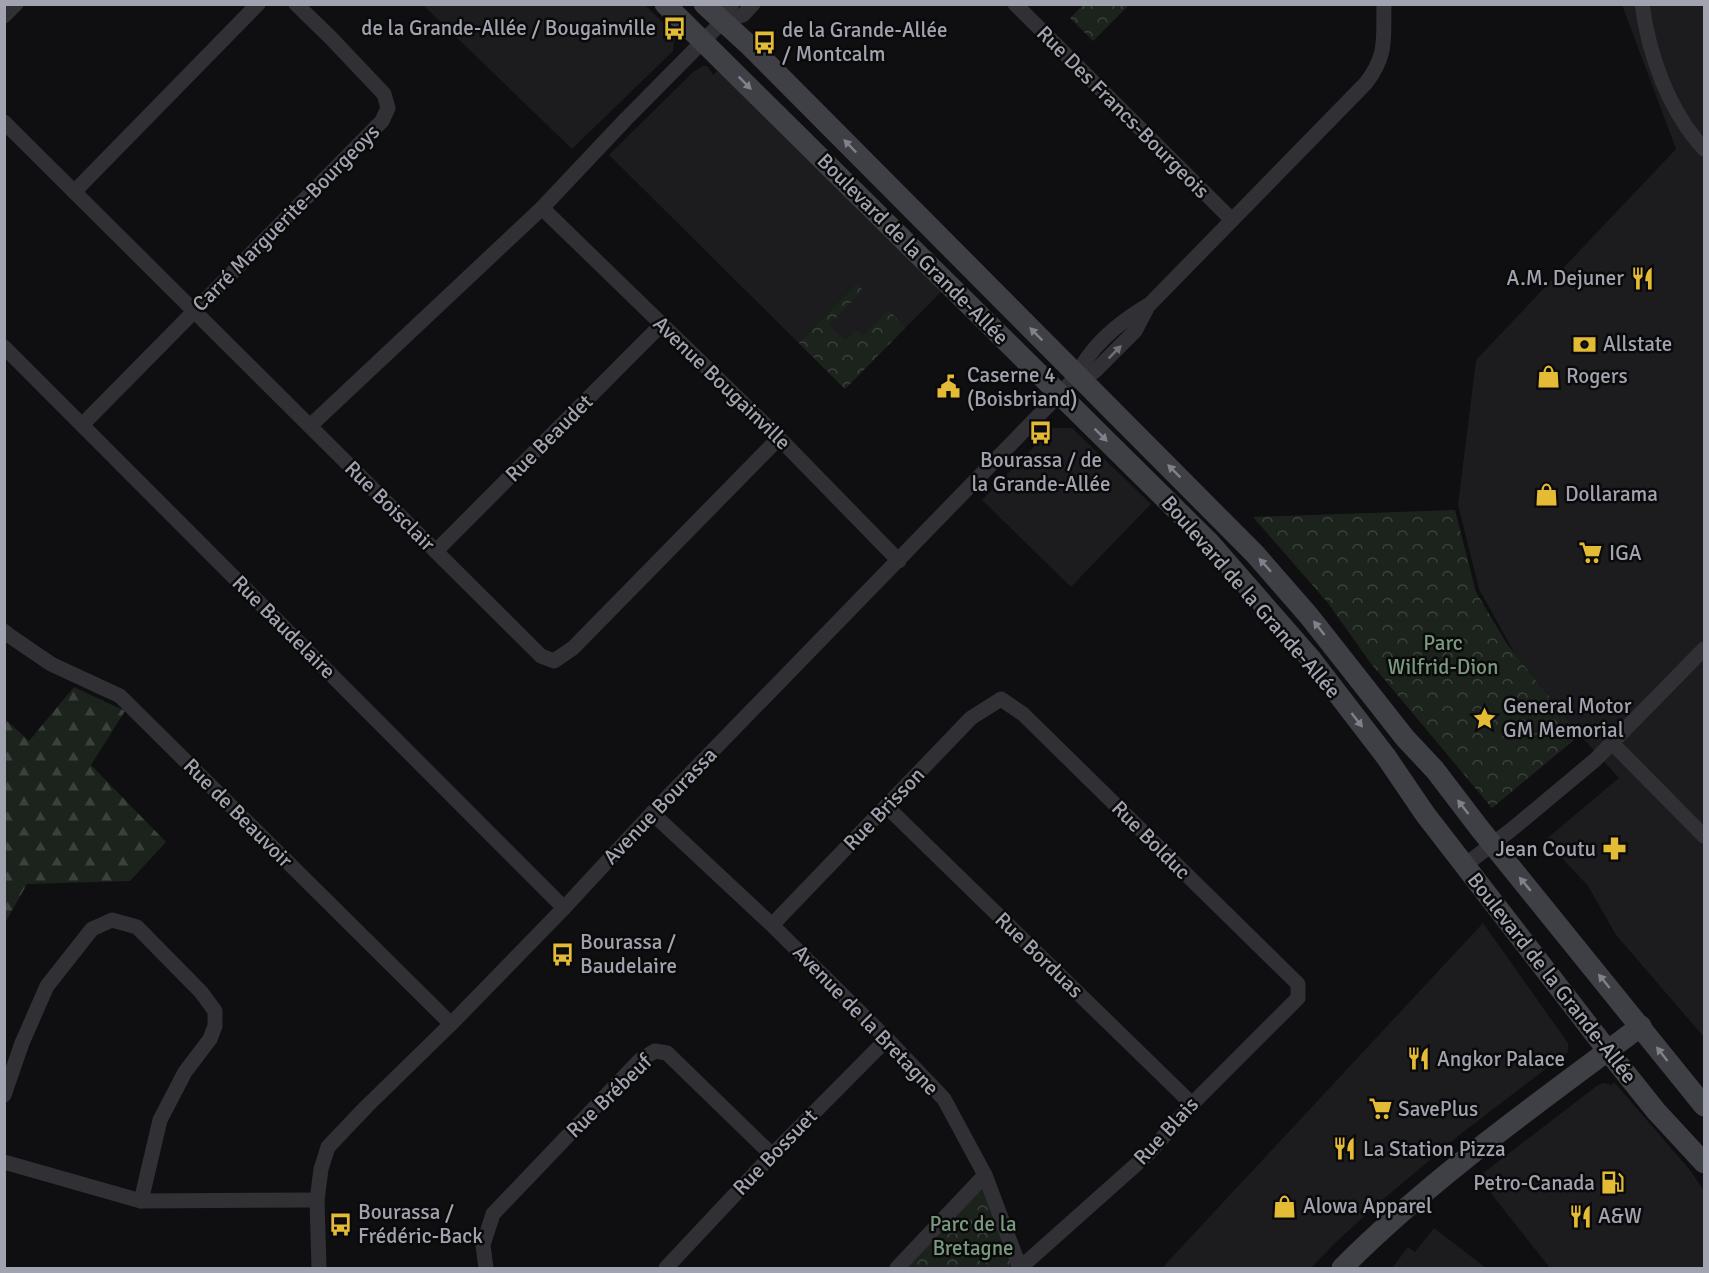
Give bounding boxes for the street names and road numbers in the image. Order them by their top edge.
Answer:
street label: Rue Des Francs-Bourgeois [1031,20,1215,204]
street label: Carré Marguerite-Bourgeoys [187,119,385,317]
street label: Boulevard de la Grande-Allée [812,148,1014,350]
street label: Avenue Bougainville [648,311,796,455]
street label: Rue Beaudet [500,389,598,487]
street label: Rue Boisclair [339,455,441,557]
street label: Boulevard de la Grande-Allée [1156,490,1346,704]
street label: Rue Baudelaire [227,570,341,684]
street label: Avenue Bourassa [598,742,722,870]
street label: Rue de Beauvoir [178,753,298,873]
street label: Rue Brisson [838,762,930,856]
street label: Rue Bolduc [1106,795,1196,885]
street label: Boulevard de la Grande-Allée [1462,867,1642,1089]
street label: Rue Borduas [990,907,1088,1003]
street label: Avenue de la Bretagne [787,939,945,1101]
street label: Rue Brébeuf [561,1048,658,1143]
street label: Rue Blais [1128,1092,1204,1170]
street label: Rue Bossuet [727,1103,823,1201]

